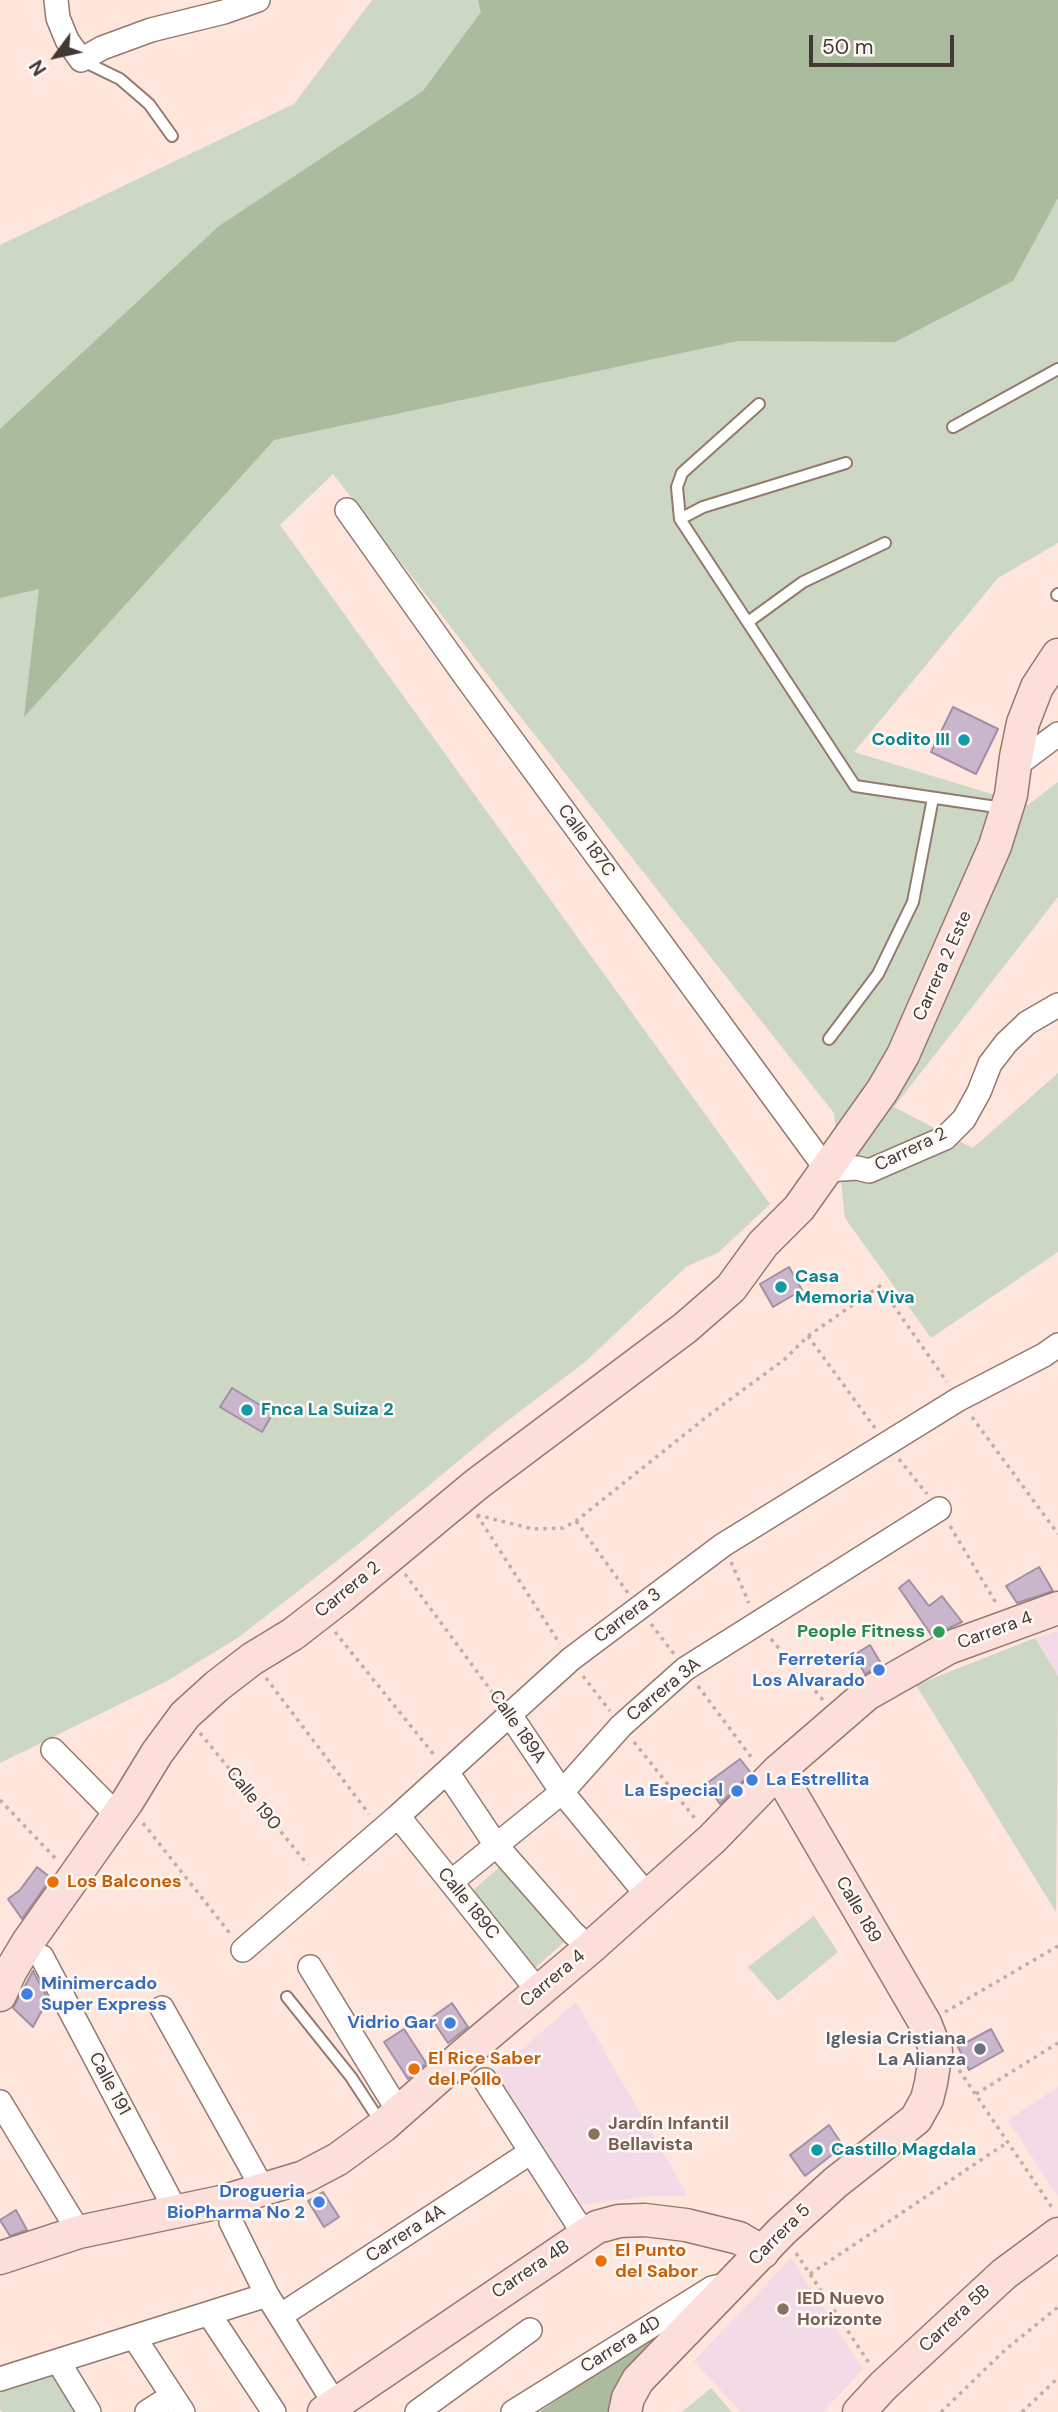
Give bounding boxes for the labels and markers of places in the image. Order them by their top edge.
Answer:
place label: Codito III [872,729,950,751]
marker: Codito III [956,732,972,748]
place label: Casa Memoria Viva [795,1266,915,1308]
marker: Casa Memoria Viva [773,1279,789,1295]
place label: Fnca La Suiza 2 [261,1399,394,1421]
marker: Fnca La Suiza 2 [239,1402,255,1418]
place label: People Fitness [797,1621,925,1643]
marker: People Fitness [931,1624,947,1640]
place label: Ferretería Los Alvarado [752,1649,865,1692]
marker: Ferretería Los Alvarado [871,1662,887,1678]
place label: La Estrellita [766,1769,869,1791]
marker: La Estrellita [744,1772,760,1788]
place label: La Especial [624,1780,723,1802]
marker: La Especial [729,1783,745,1799]
place label: Los Balcones [67,1871,182,1893]
marker: Los Balcones [45,1874,61,1890]
place label: Minimercado Super Express [41,1973,167,2016]
marker: Minimercado Super Express [19,1986,35,2002]
place label: Vidrio Gar [347,2012,436,2034]
marker: Vidrio Gar [442,2015,458,2031]
place label: Iglesia Cristiana La Alianza [826,2028,966,2070]
marker: Iglesia Cristiana La Alianza [972,2041,988,2057]
place label: El Rice Saber del Pollo [428,2048,541,2090]
marker: El Rice Saber del Pollo [406,2061,422,2077]
place label: Jardín Infantil Bellavista [608,2113,729,2156]
marker: Jardín Infantil Bellavista [586,2126,602,2142]
place label: Castillo Magdala [831,2139,976,2161]
marker: Castillo Magdala [809,2142,825,2158]
place label: Drogueria BioPharma No 2 [167,2181,305,2224]
marker: Drogueria BioPharma No 2 [311,2194,327,2210]
place label: El Punto del Sabor [615,2240,698,2282]
marker: El Punto del Sabor [593,2253,609,2269]
place label: IED Nuevo Horizonte [797,2288,885,2330]
marker: IED Nuevo Horizonte [775,2301,791,2317]

